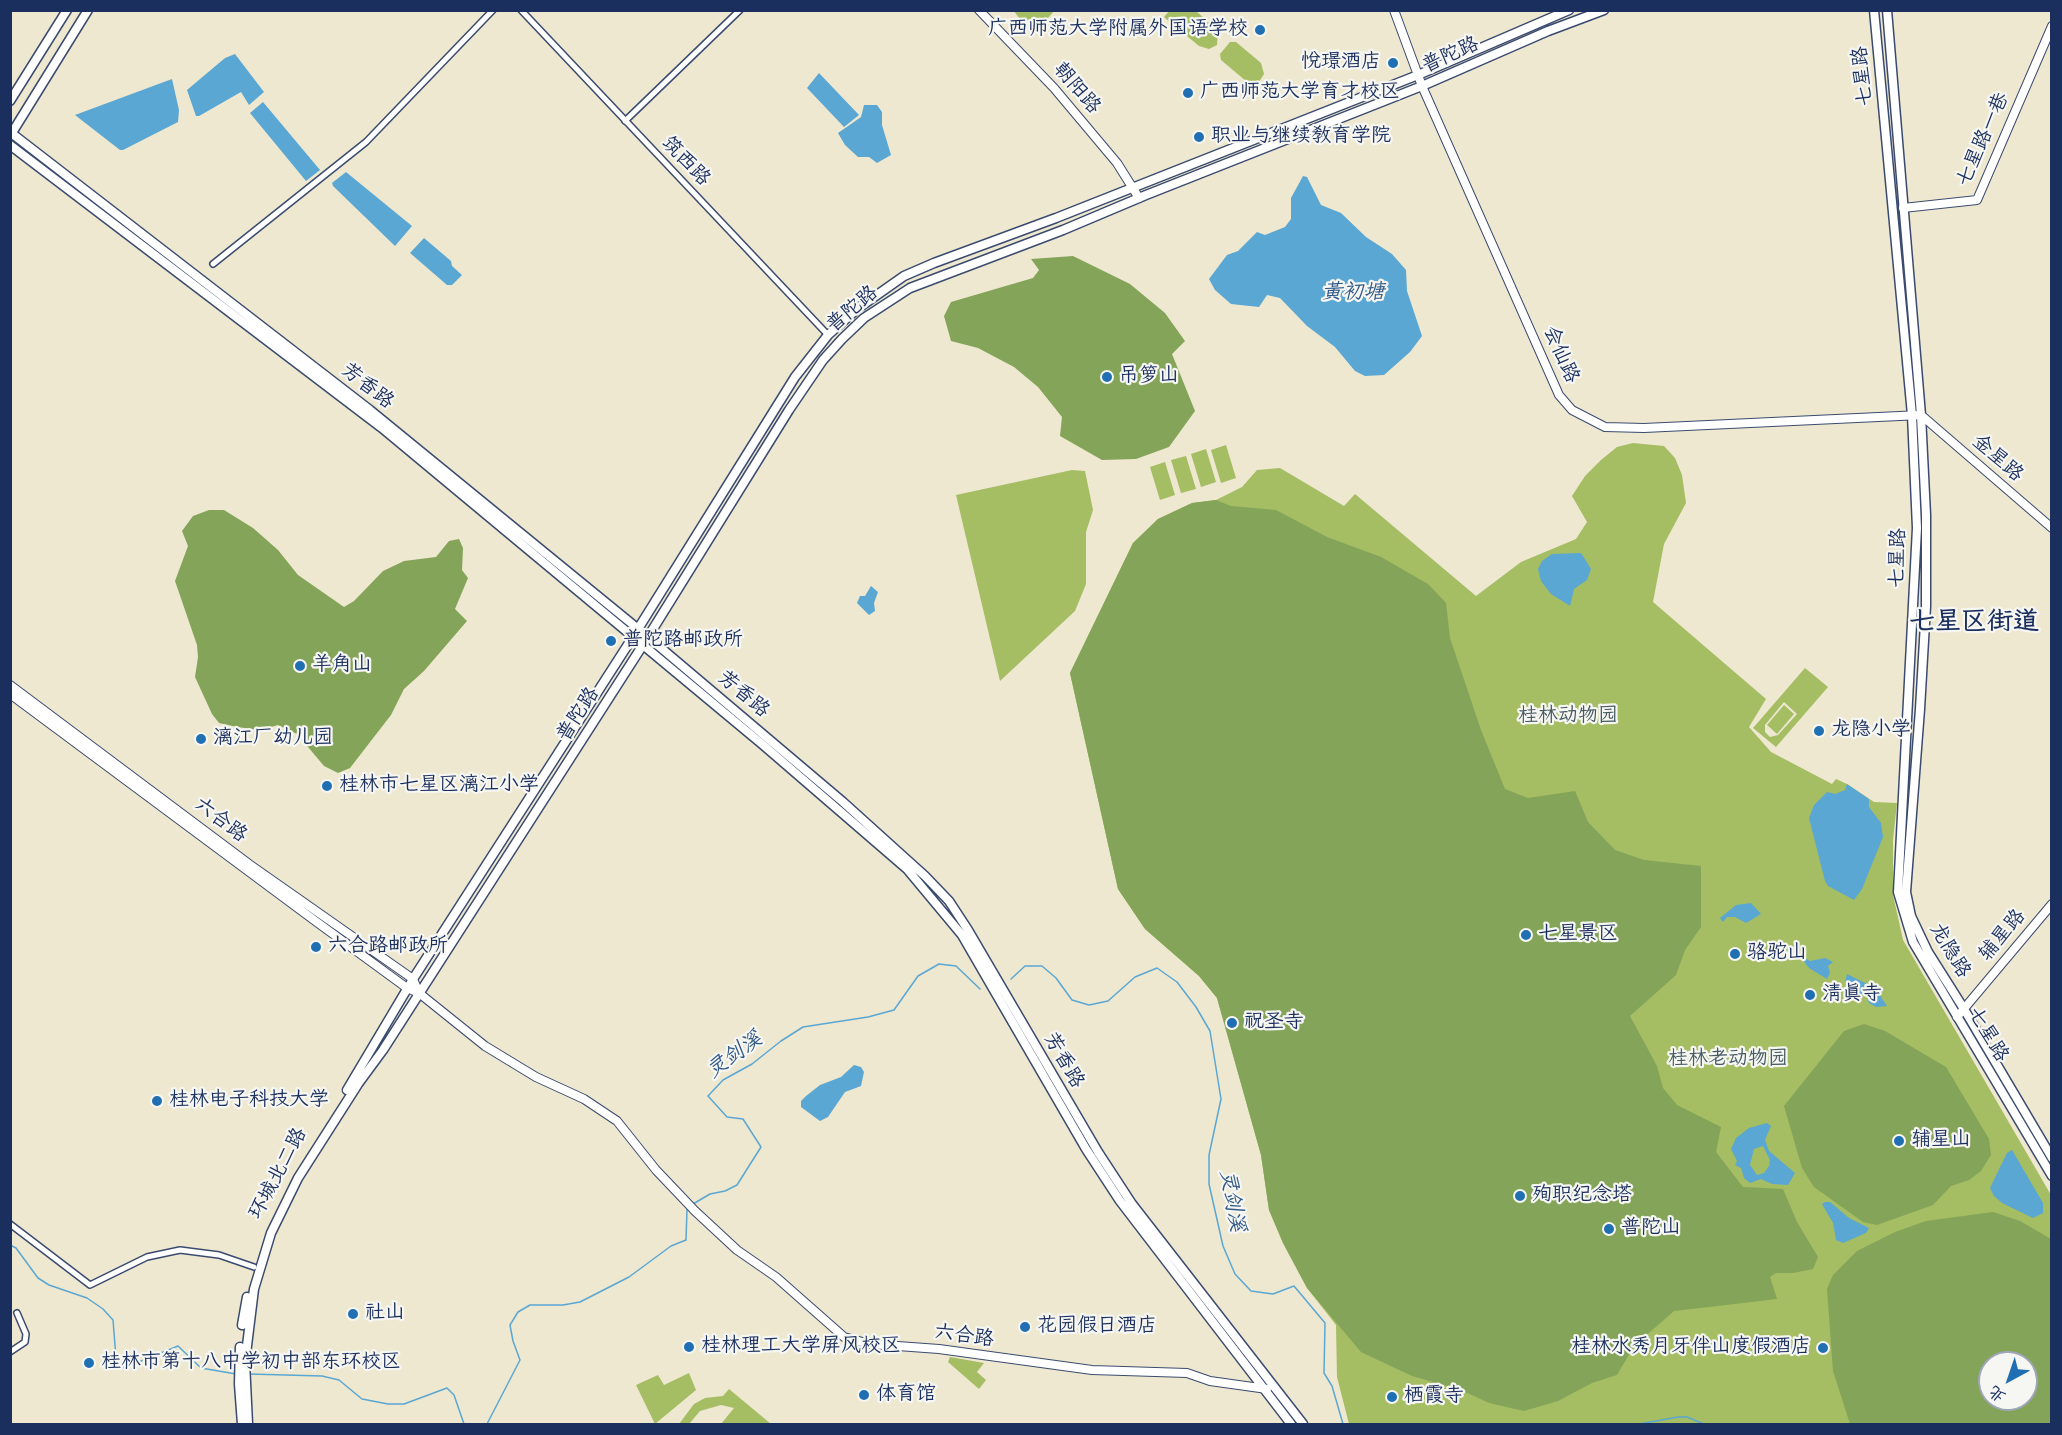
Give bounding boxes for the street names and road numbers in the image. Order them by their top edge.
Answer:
street label: 普陀路 [1419,33,1483,79]
street label: 七星路 [1849,45,1879,107]
street label: 朝阳路 [1047,58,1105,120]
street label: 七星路一巷 [1953,89,2015,191]
street label: 筑西路 [656,132,714,192]
street label: 普陀路 [822,282,884,338]
street label: 会仙路 [1537,323,1583,387]
street label: 芳香路 [336,359,398,415]
street label: 金星路 [1966,430,2028,488]
street label: 七星路 [1886,528,1912,588]
street label: 芳香路 [712,667,774,723]
street label: 普陀路 [553,683,605,747]
street label: 六合路 [189,793,251,849]
street label: 辅星路 [1975,905,2031,967]
street label: 龙隐路 [1923,919,1975,983]
street label: 七星路 [1961,1003,2013,1067]
street label: 芳香路 [1038,1029,1088,1093]
street label: 环城北二路 [245,1124,313,1224]
street label: 六合路 [933,1321,995,1353]

